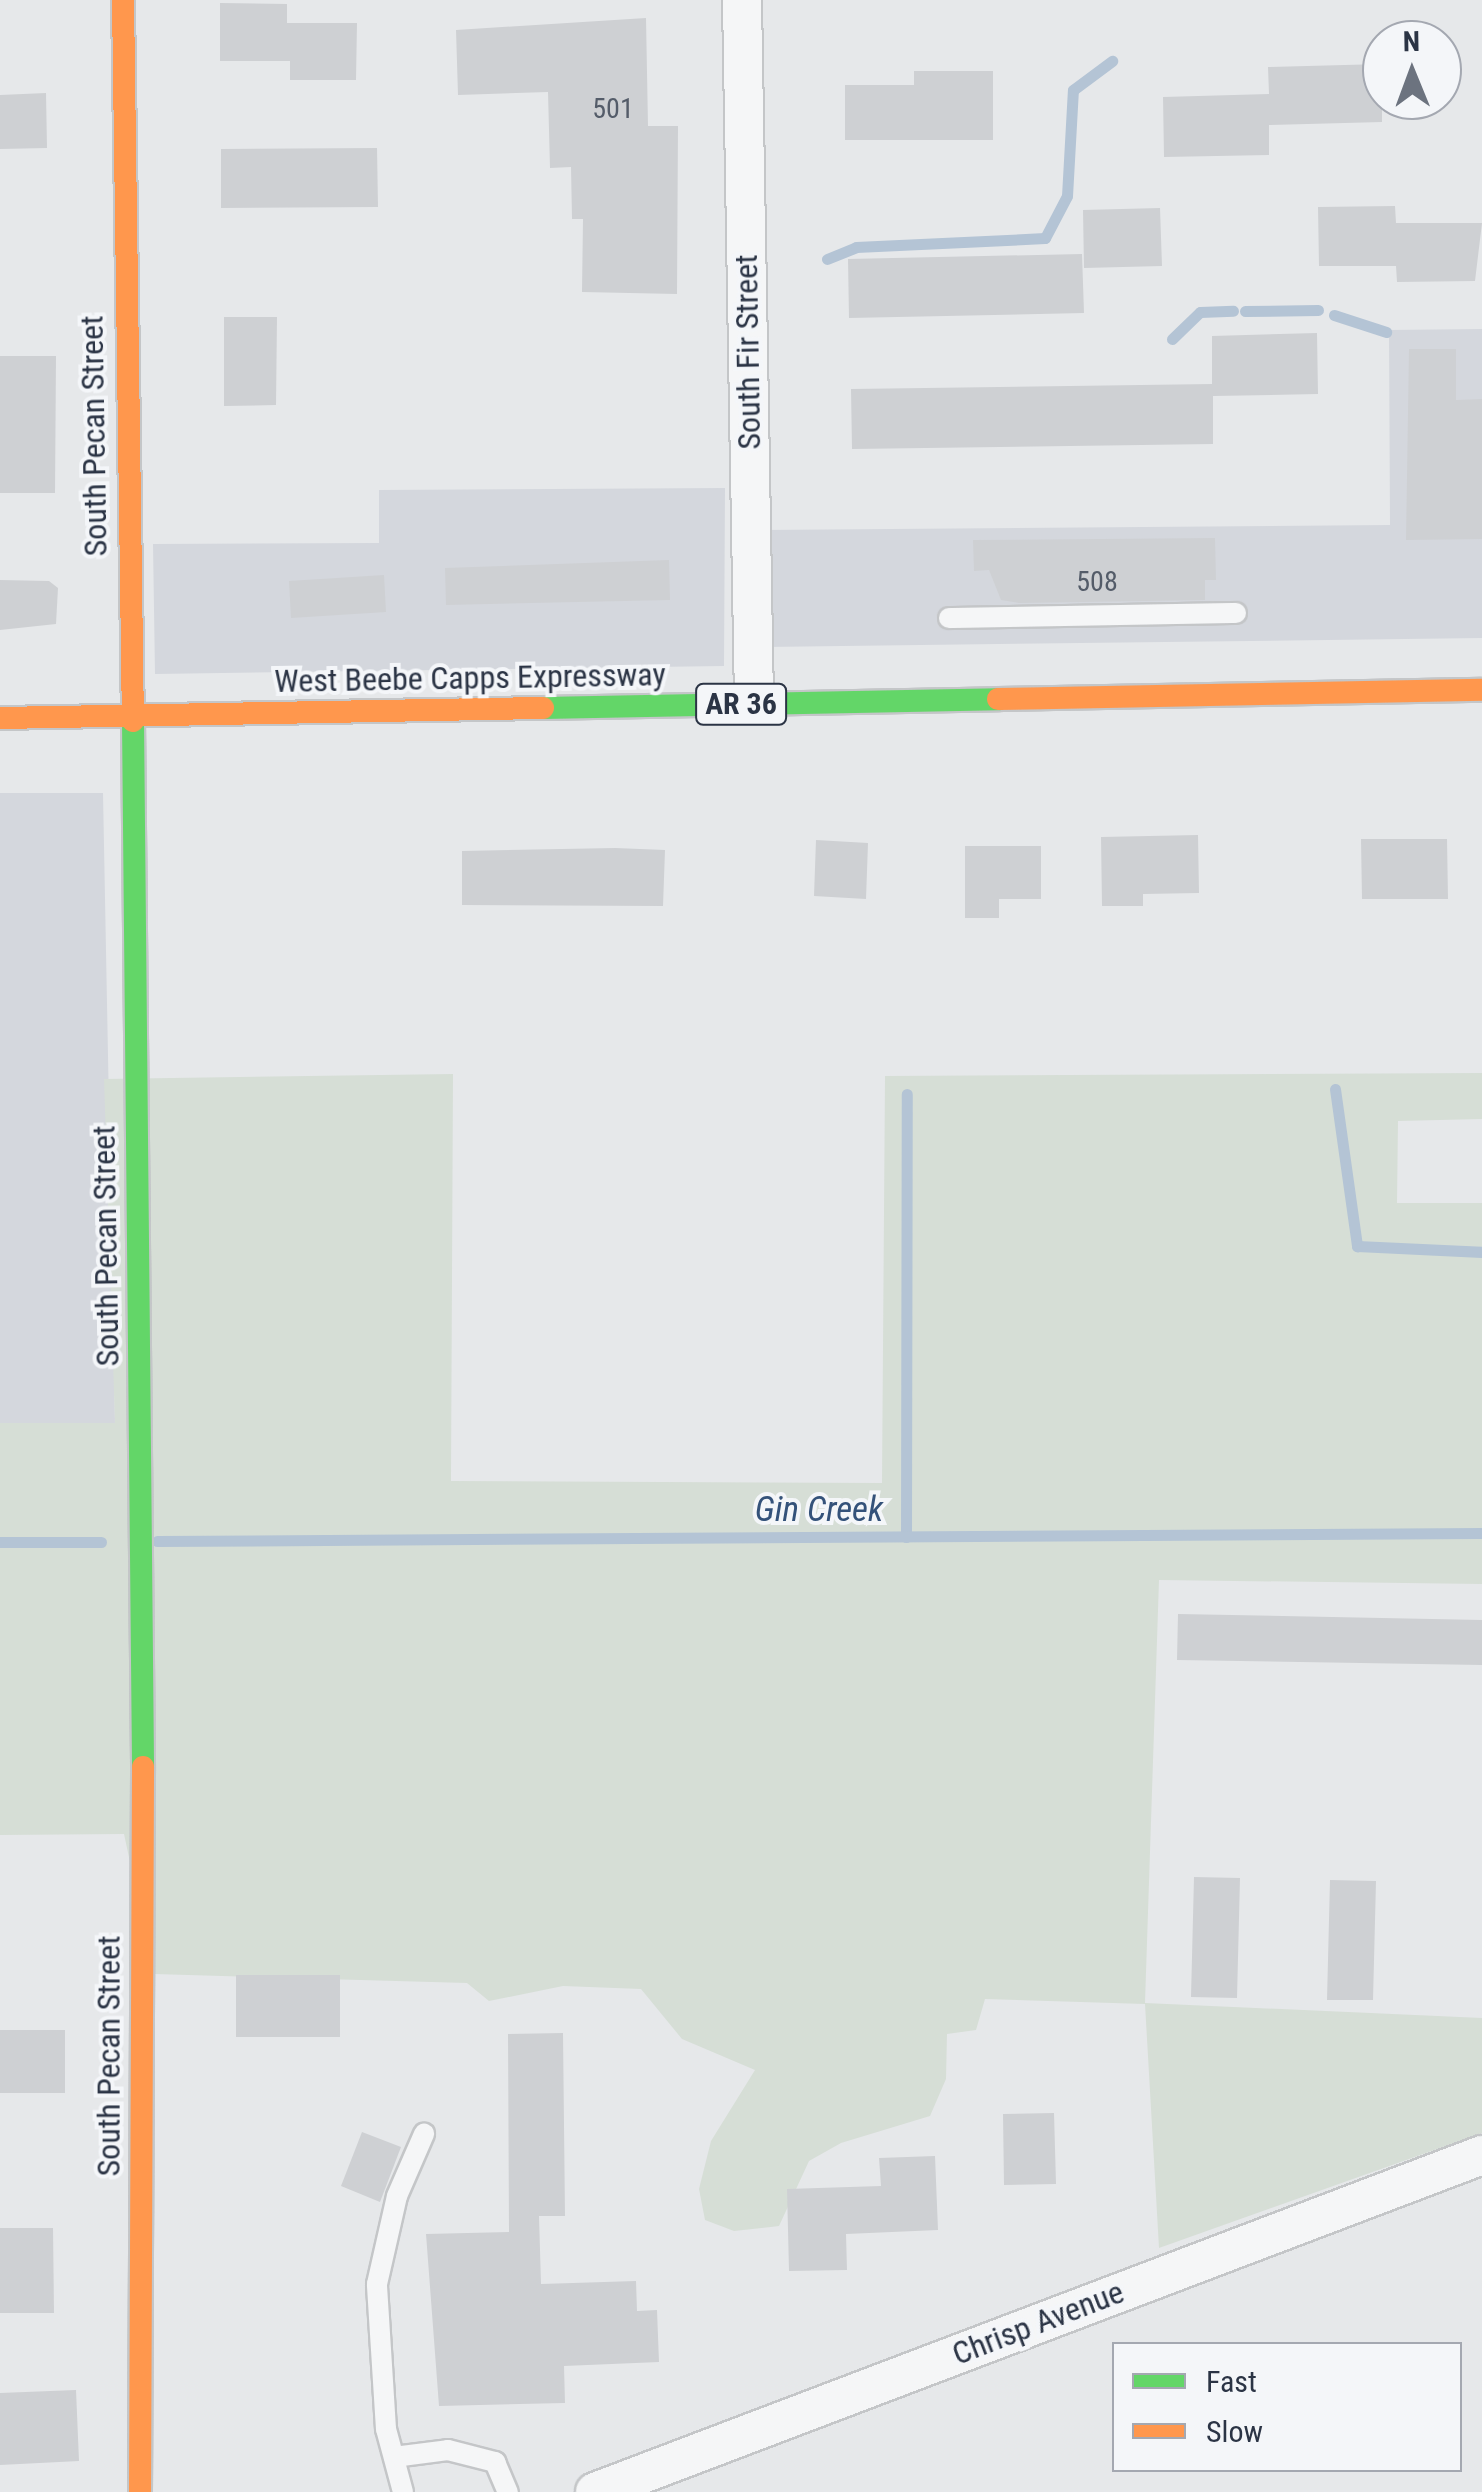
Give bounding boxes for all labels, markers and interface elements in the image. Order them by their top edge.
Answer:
north arrow [1362,20,1462,120]
text: N [1403,25,1420,58]
house number: 501 [592,92,634,126]
street label: South Fir Street [727,254,769,450]
street label: South Pecan Street [73,315,115,557]
house number: 508 [1076,565,1118,599]
street label: West Beebe Capps Expressway [274,655,666,701]
road number: AR 36 [694,679,788,729]
street label: South Pecan Street [85,1125,127,1367]
water label: Gin Creek [755,1489,883,1531]
street label: South Pecan Street [90,1936,128,2176]
street label: Chrisp Avenue [947,2273,1129,2373]
legend [1112,2342,1462,2472]
text: Fast [1206,2364,1257,2399]
text: Slow [1206,2414,1263,2449]

